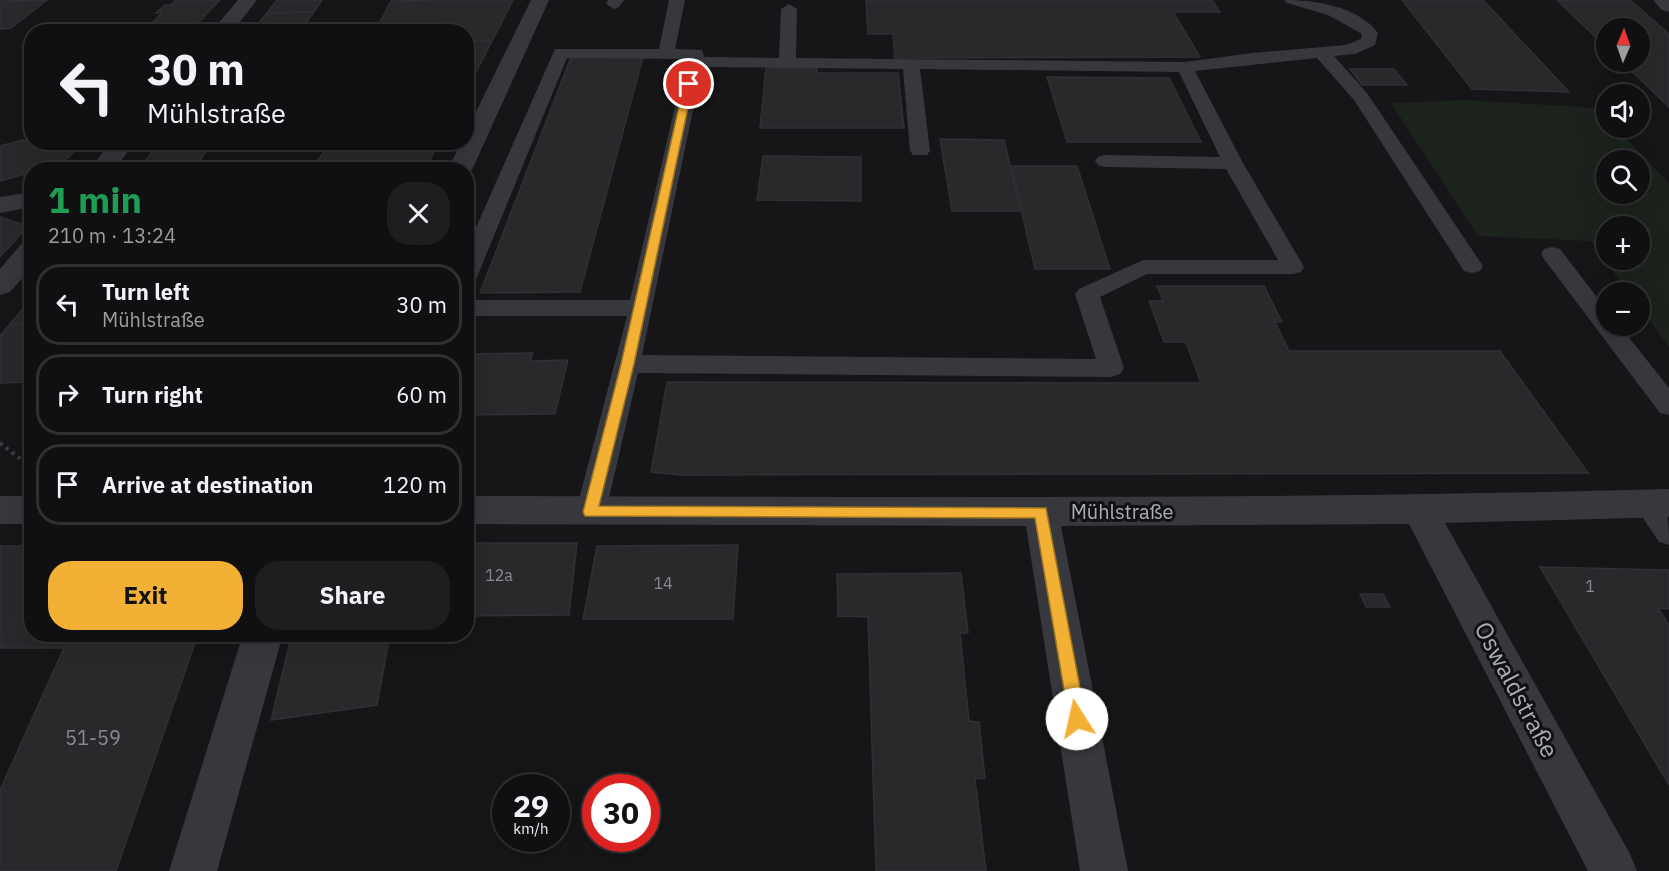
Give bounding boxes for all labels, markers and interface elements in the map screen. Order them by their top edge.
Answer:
north arrow [1596,18,1650,72]
map controls [1596,18,1650,336]
text: 30 m [147,42,245,97]
icon: left [48,48,126,126]
pin [663,58,714,109]
icon: arrive [672,67,705,100]
button: sound [1596,84,1650,138]
text: Mühlstraße [147,95,286,130]
button: search [1596,150,1650,204]
text: 1 min [48,176,142,223]
button: close [387,182,450,245]
button: + [1596,216,1650,270]
text: 210 m · 13:24 [48,222,176,249]
text: Turn left [102,277,190,306]
button: − [1596,282,1650,336]
icon: left [51,288,84,321]
text: 30 m [396,290,447,319]
text: Mühlstraße [102,306,205,333]
icon: right [51,378,84,411]
text: Turn right [102,380,203,409]
text: 60 m [396,380,447,409]
icon: arrive [51,468,84,501]
text: Arrive at destination [102,470,313,499]
text: 120 m [383,470,447,499]
street label: Mühlstraße [1071,498,1173,525]
button: Exit [48,561,243,630]
button: Share [255,561,450,630]
house number: 12a [485,565,513,585]
house number: 14 [653,573,673,593]
house number: 1 [1585,576,1595,596]
street label: Oswaldstraße [1468,616,1566,763]
position arrow [1045,687,1109,751]
house number: 51-59 [65,724,121,751]
speed limit sign: 30 [582,774,660,852]
text: 29 [513,786,549,825]
text: km/h [513,819,549,838]

